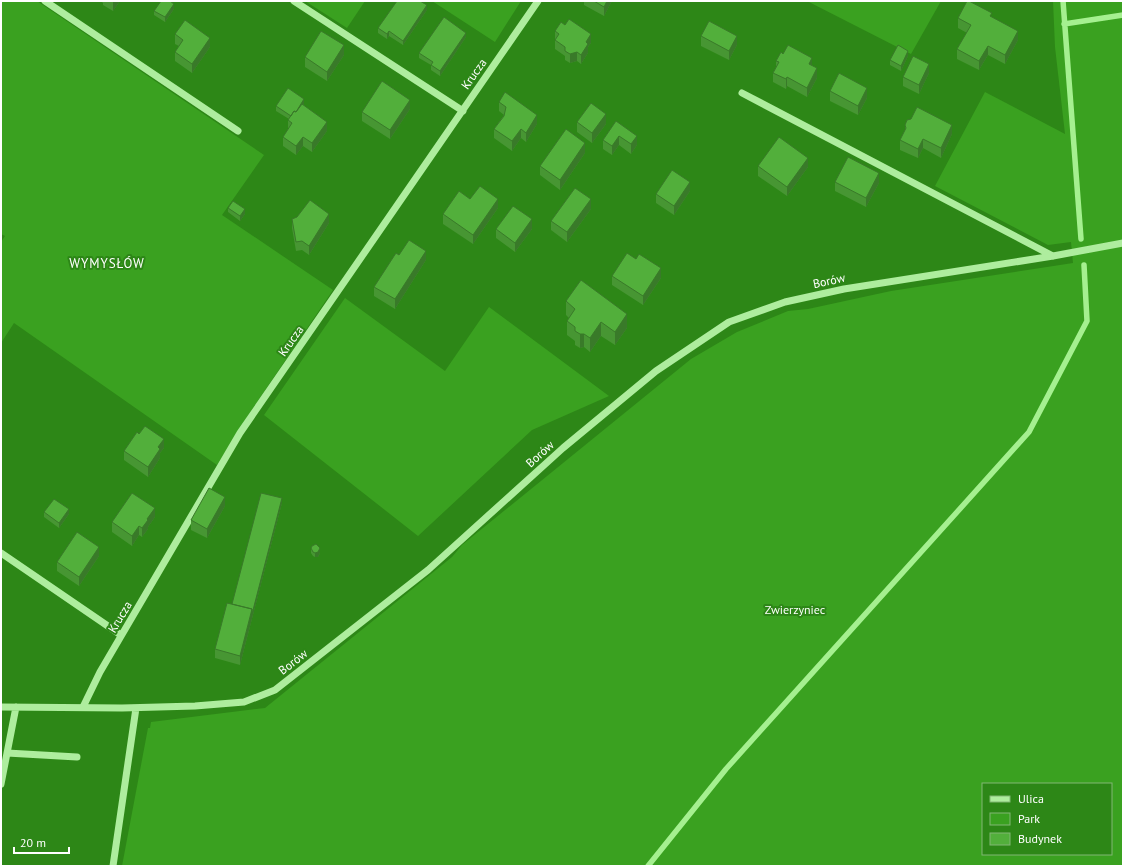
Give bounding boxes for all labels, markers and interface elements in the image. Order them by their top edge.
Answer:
street label: Krucza [458,55,490,92]
district label: WYMYSŁÓW [69,255,145,272]
street label: Borów [811,270,847,291]
street label: Krucza [275,322,307,359]
street label: Borów [523,437,557,470]
street label: Krucza [104,598,135,635]
park label: Zwierzyniec [765,602,826,617]
street label: Borów [275,646,310,678]
legend [982,783,1112,855]
text: Ulica [1018,791,1044,806]
text: Park [1018,811,1040,826]
scale bar [14,829,69,855]
text: Budynek [1018,831,1062,846]
text: 20 m [20,835,46,850]

